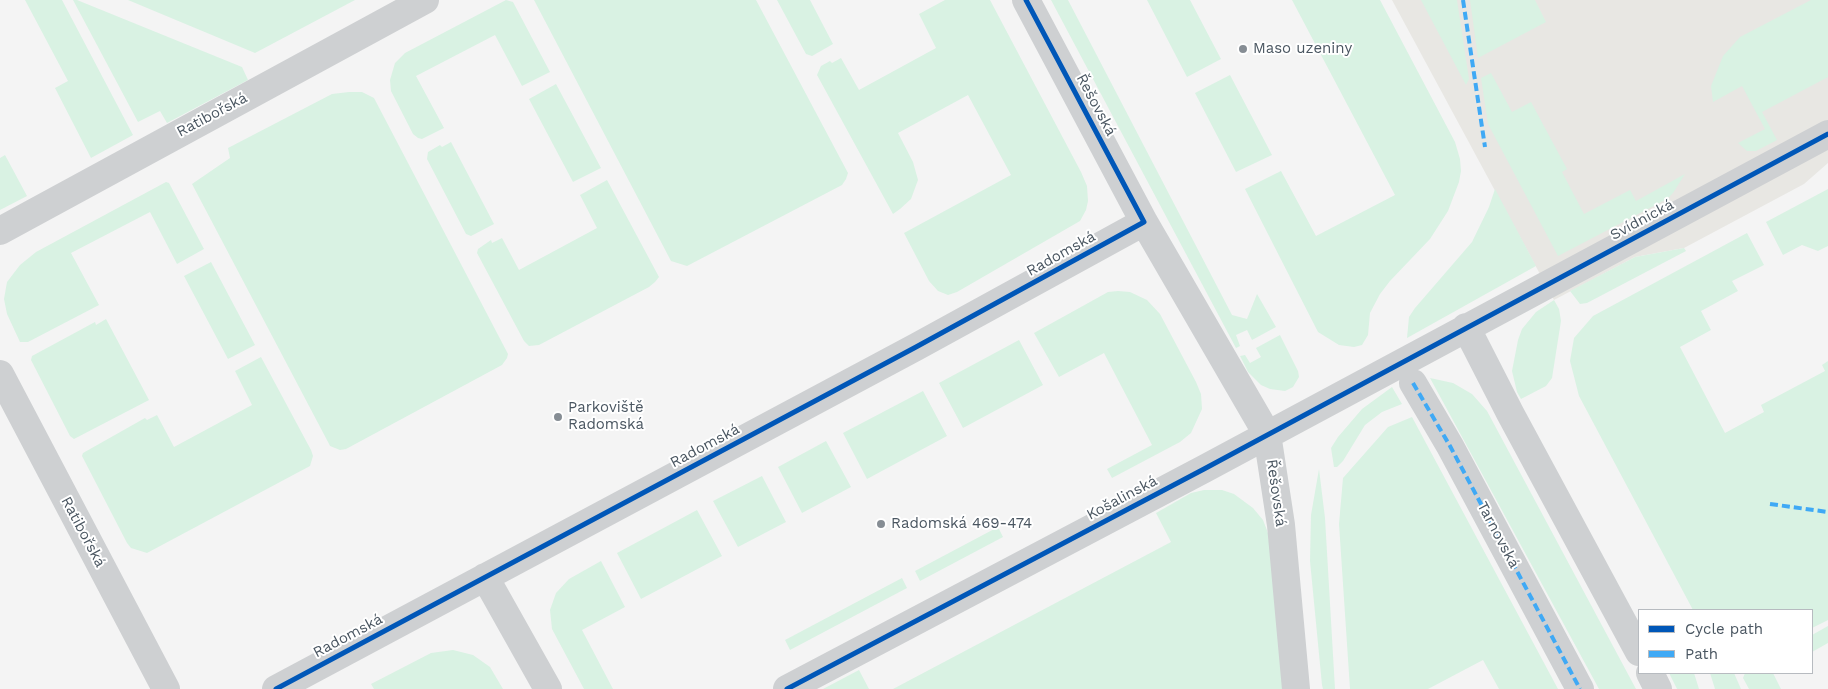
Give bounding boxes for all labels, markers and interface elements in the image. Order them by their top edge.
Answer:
place label: Maso uzeniny [1253,40,1352,58]
marker: Maso uzeniny [1237,43,1249,55]
street label: Řešovská [1072,71,1120,139]
street label: Ratibořská [174,89,250,141]
street label: Svídnická [1607,196,1677,244]
street label: Radomská [1023,228,1099,280]
place label: Parkoviště Radomská [568,399,644,434]
marker: Parkoviště Radomská [552,411,564,423]
street label: Radomská [667,420,743,472]
street label: Řešovská [1262,458,1290,528]
street label: Košalinská [1084,472,1160,524]
street label: Ratibořská [57,494,109,570]
street label: Tarnovská [1473,499,1523,571]
place label: Radomská 469-474 [891,515,1032,533]
marker: Radomská 469-474 [875,518,887,530]
legend [1638,609,1813,674]
street label: Radomská [310,610,386,662]
text: Cycle path [1685,620,1763,638]
text: Path [1685,645,1718,663]

